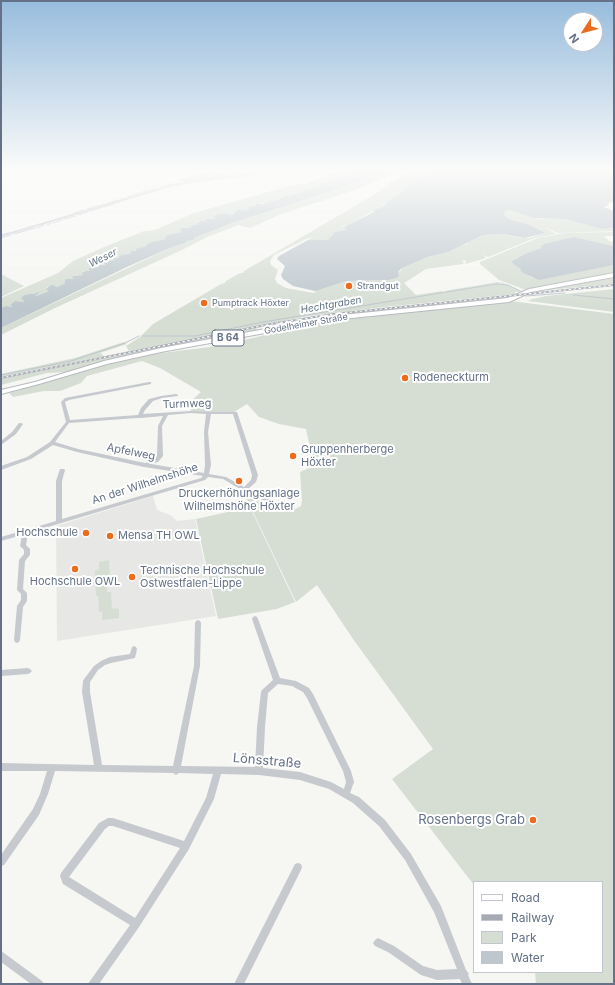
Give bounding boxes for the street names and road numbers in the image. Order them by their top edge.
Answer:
street label: Godelheimer Straße [263,311,349,337]
road number: B 64 [212,330,244,346]
street label: Turmweg [162,397,212,411]
street label: Apfelweg [106,441,156,463]
street label: An der Wilhelmshöhe [90,461,200,507]
street label: Lönsstraße [232,750,302,772]

